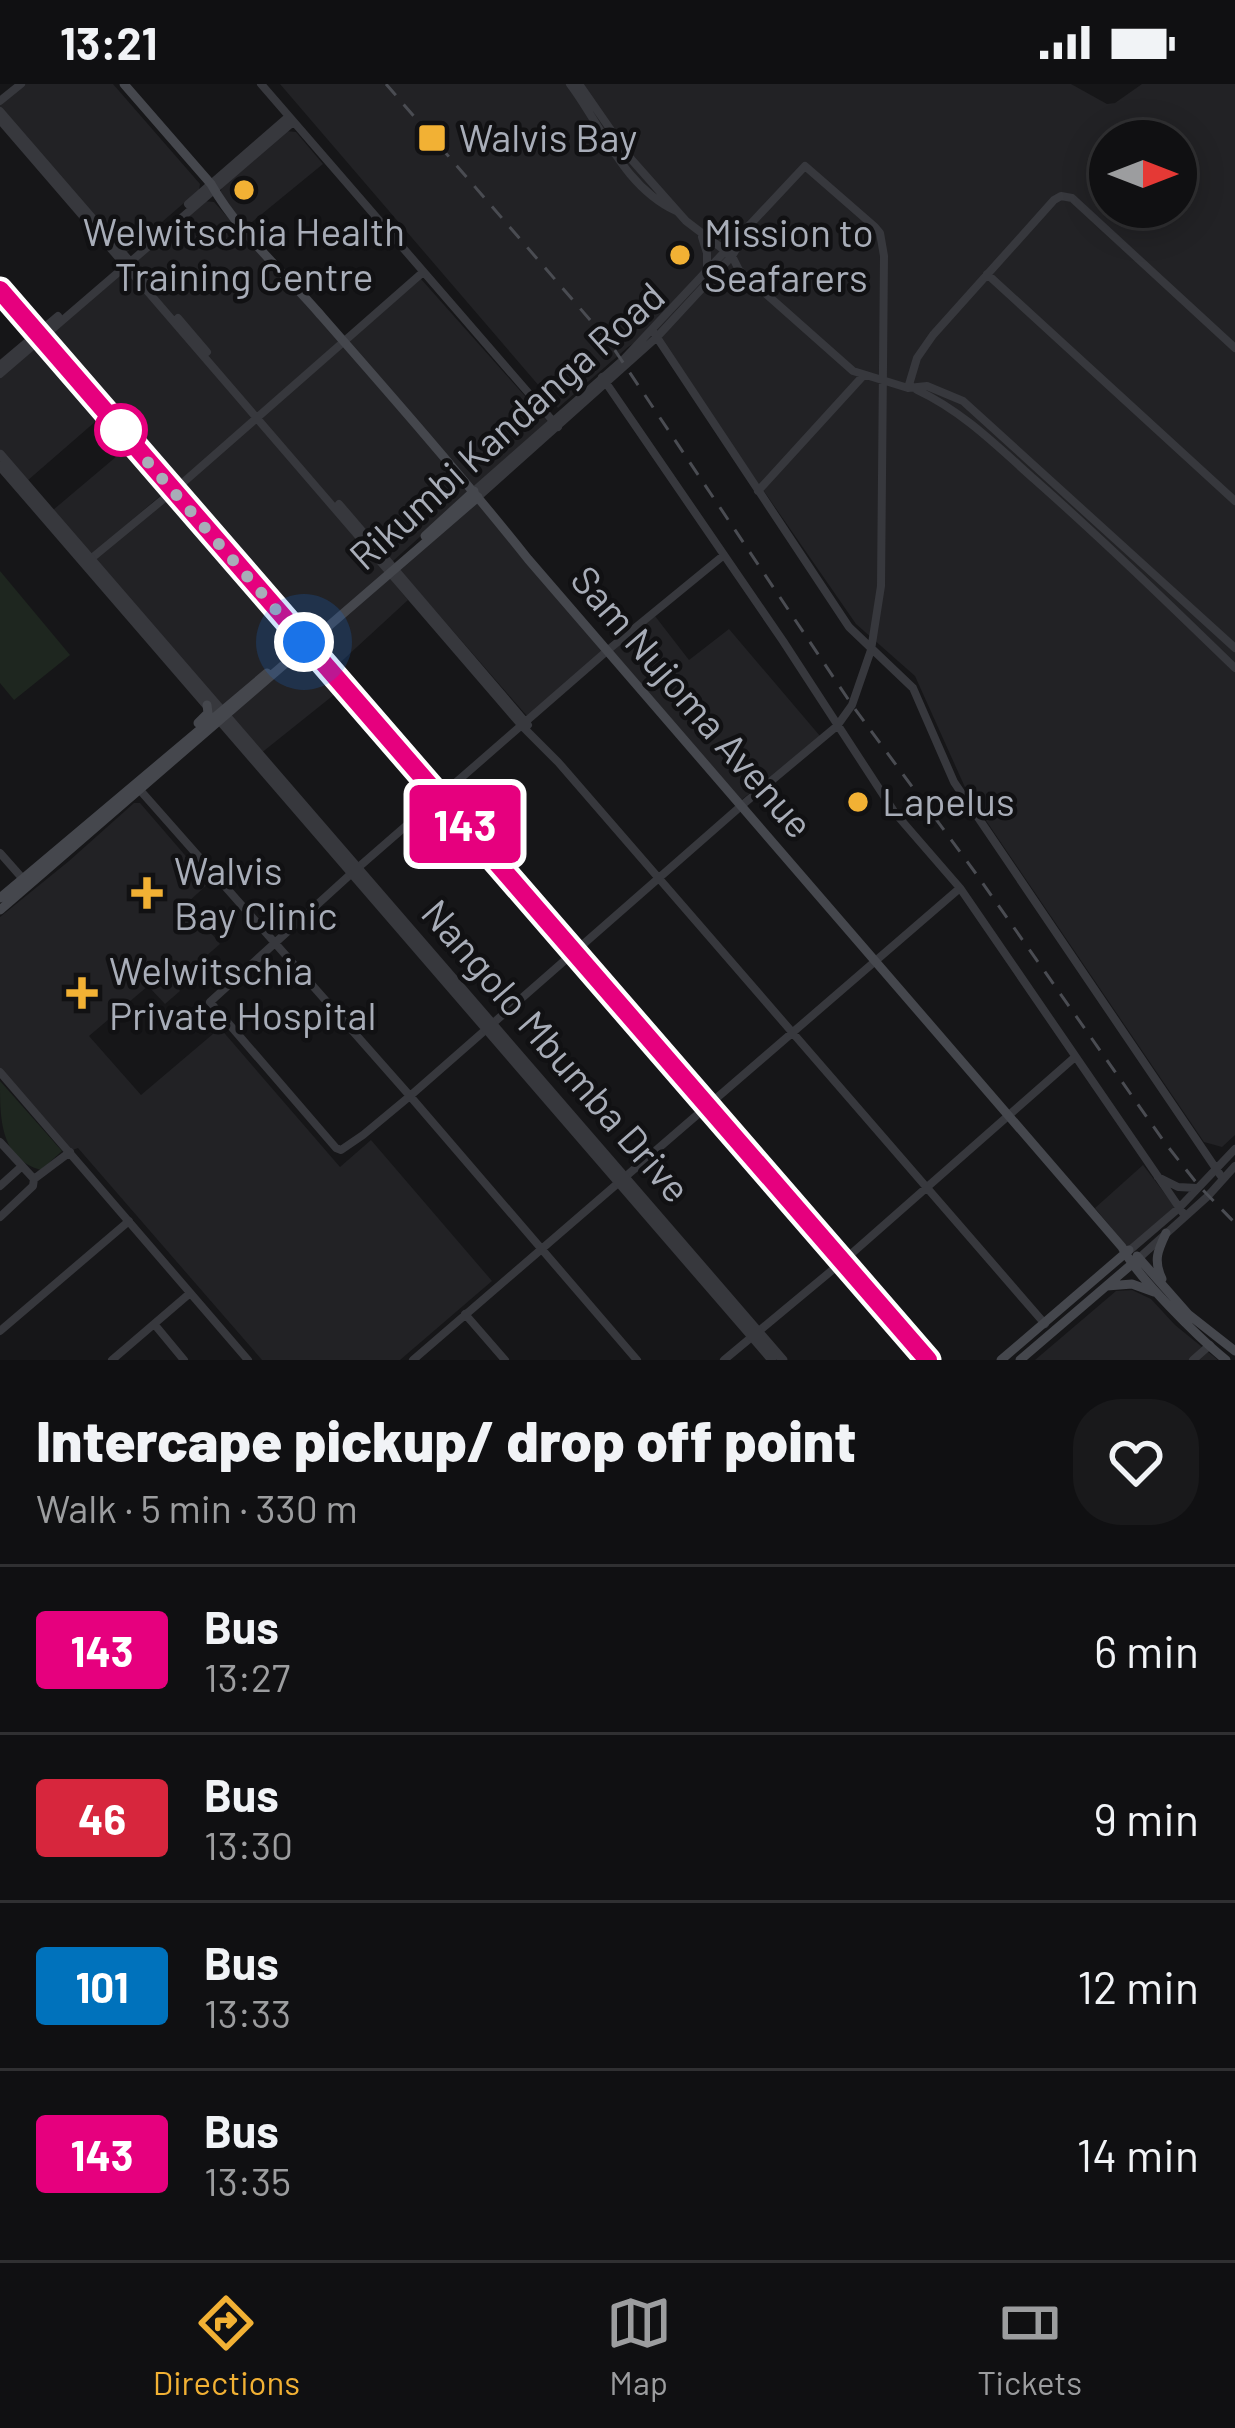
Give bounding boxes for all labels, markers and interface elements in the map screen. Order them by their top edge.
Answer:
text: 13:21 [60,15,157,69]
place label: Walvis Bay [459,113,637,160]
north arrow [1089,120,1197,228]
map controls [1089,120,1197,228]
marker: Walvis Bay [416,122,448,154]
marker: Welwitschia Health Training Centre [231,177,257,203]
place label: Welwitschia Health Training Centre [83,207,405,299]
place label: Mission to Seafarers [704,208,874,300]
marker: Mission to Seafarers [667,242,693,268]
street label: Rikumbi Kandanga Road [339,271,673,579]
unlabelled marker [96,405,146,455]
street label: Sam Nujoma Avenue [562,556,824,847]
your location [274,612,334,672]
place label: Lapelus [882,777,1015,824]
line badge: 143 [396,785,534,863]
marker: Lapelus [845,789,871,815]
text: 143 [434,799,496,849]
place label: Walvis Bay Clinic [174,846,338,938]
marker: Walvis Bay Clinic [131,877,163,909]
street label: Nangolo Mbumba Drive [413,889,701,1211]
place label: Welwitschia Private Hospital [109,946,376,1038]
marker: Welwitschia Private Hospital [66,977,98,1009]
button: heart [1073,1399,1199,1525]
text: Intercape pickup/ drop off point [36,1405,856,1473]
text: Walk · 5 min · 330 m [36,1484,358,1531]
text: Bus [204,1599,279,1653]
text: 6 min [1094,1623,1199,1677]
text: 143 [71,1625,133,1675]
text: 13:27 [204,1653,290,1700]
text: Bus [204,1767,279,1821]
text: 9 min [1094,1791,1199,1845]
text: 46 [78,1793,126,1843]
text: 13:30 [204,1821,293,1868]
text: Bus [204,1935,279,1989]
text: 12 min [1077,1959,1199,2013]
text: 101 [75,1961,129,2011]
text: 13:33 [204,1989,291,2036]
text: Bus [204,2103,279,2157]
text: 14 min [1077,2127,1199,2181]
text: 143 [71,2129,133,2179]
text: 13:35 [204,2157,291,2204]
tab: Directions [153,2290,300,2402]
tab: Map [606,2290,672,2402]
tab: Tickets [977,2290,1082,2402]

